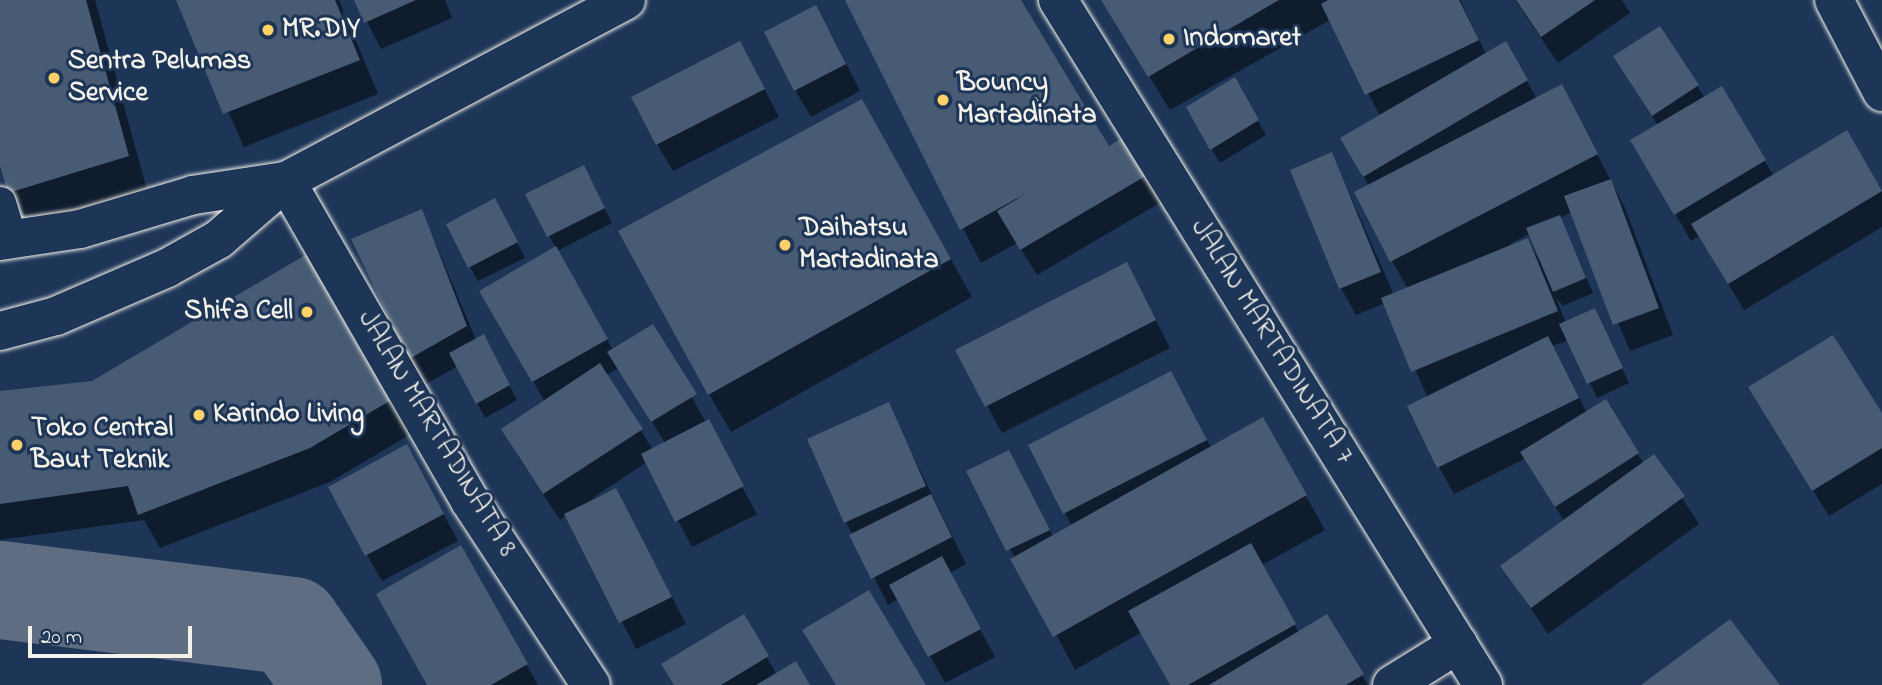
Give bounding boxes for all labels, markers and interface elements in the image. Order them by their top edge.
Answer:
place label: MR.DIY [282,13,360,47]
marker: MR.DIY [260,22,276,38]
place label: Indomaret [1183,22,1301,56]
marker: Indomaret [1161,31,1177,47]
place label: Sentra Pelumas Service [68,45,251,111]
place label: Bouncy Martadinata [957,67,1097,133]
marker: Sentra Pelumas Service [46,70,62,86]
marker: Bouncy Martadinata [935,92,951,108]
place label: Daihatsu Martadinata [799,212,939,278]
street label: JALAN MARTADINATA 7 [1182,213,1360,471]
marker: Daihatsu Martadinata [777,237,793,253]
place label: Shifa Cell [184,295,293,329]
marker: Shifa Cell [299,304,315,320]
street label: JALAN MARTADINATA 8 [349,305,523,563]
place label: Karindo Living [213,398,364,432]
marker: Karindo Living [191,407,207,423]
place label: Toko Central Baut Teknik [31,412,173,478]
marker: Toko Central Baut Teknik [9,437,25,453]
scale bar [32,612,196,656]
text: 20 m [41,623,82,653]

